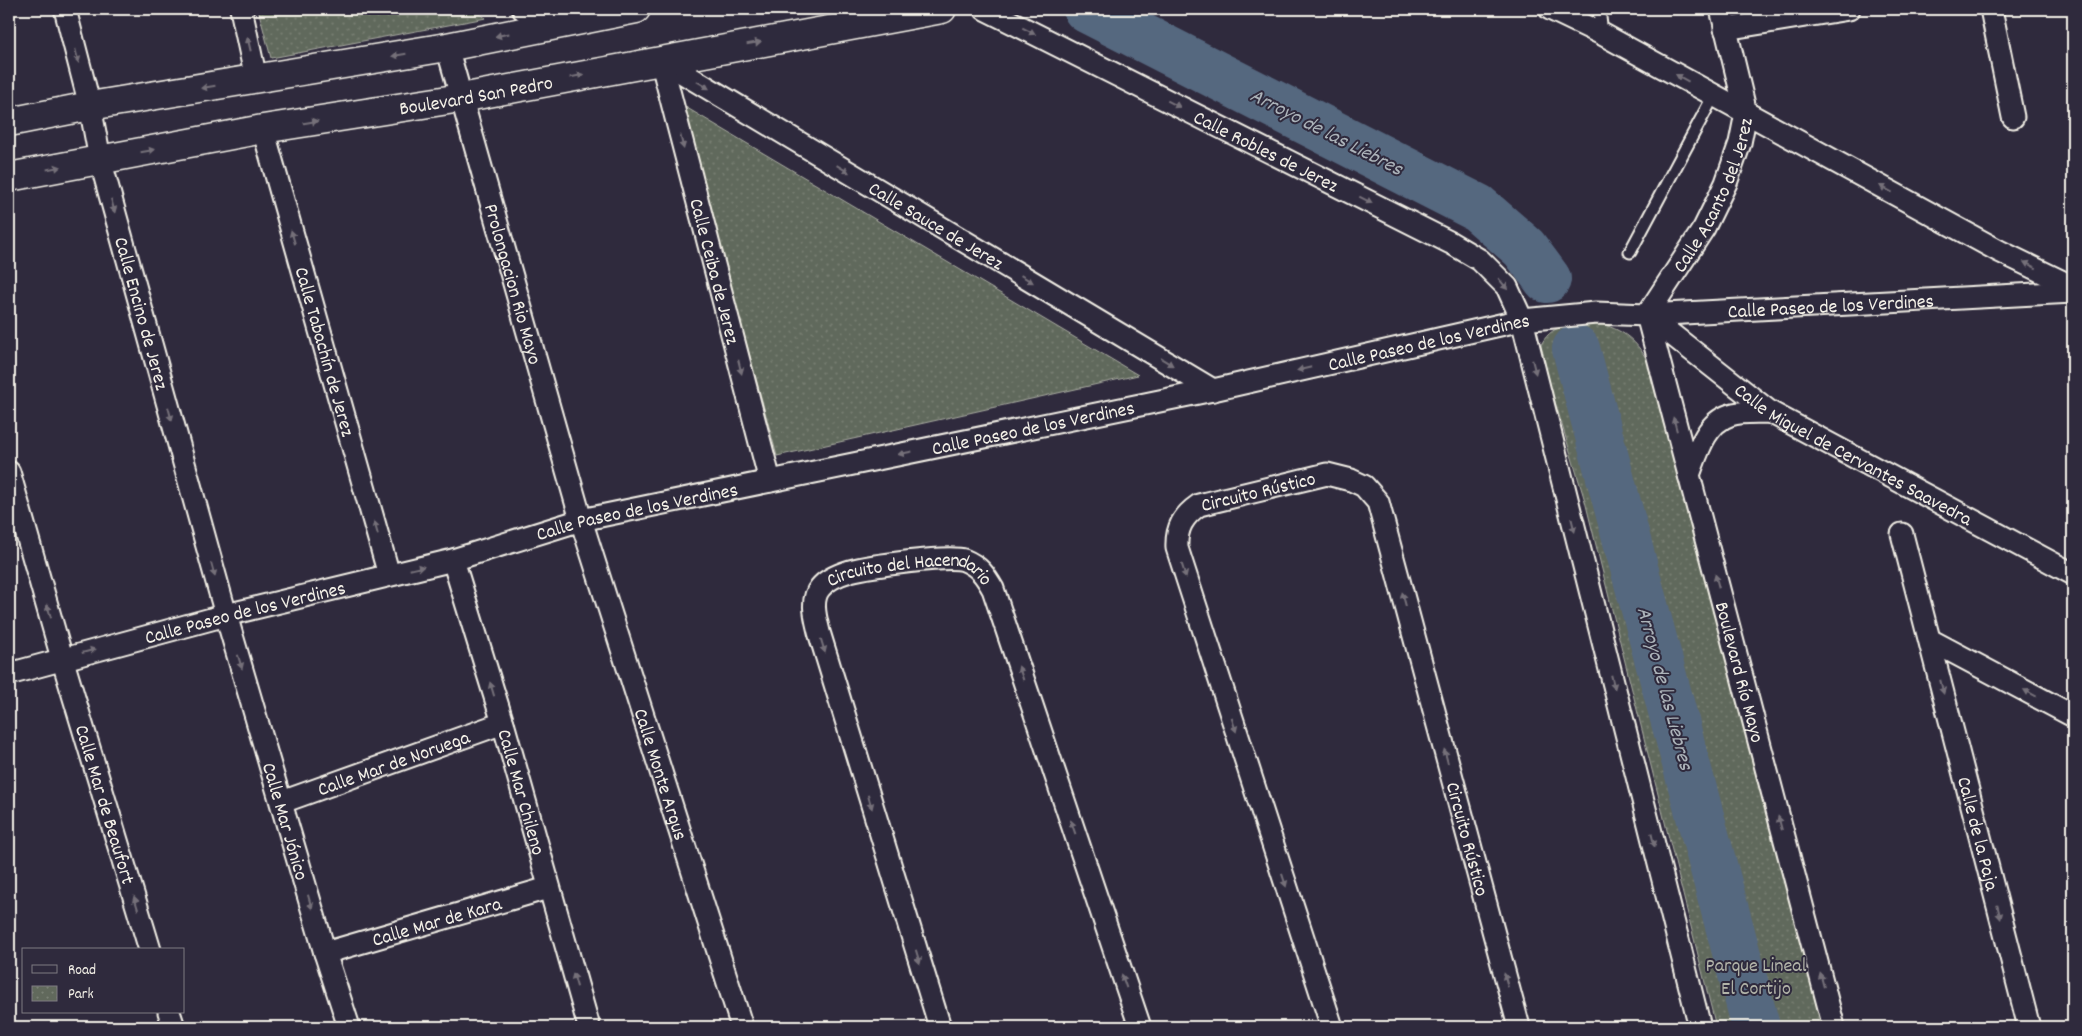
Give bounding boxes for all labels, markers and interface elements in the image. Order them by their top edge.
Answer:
one-way arrow [1022,27,1036,35]
one-way arrow [494,32,510,40]
one-way arrow [244,35,252,51]
one-way arrow [747,39,763,47]
one-way arrow [73,48,81,64]
one-way arrow [391,51,407,59]
street label: Boulevard San Pedro [397,70,555,124]
one-way arrow [570,72,586,80]
one-way arrow [1675,73,1689,82]
one-way arrow [697,81,710,90]
water label: Arroyo de las Liebres [1244,82,1408,186]
one-way arrow [200,83,216,91]
one-way arrow [1167,100,1181,108]
street label: Calle Robles de Jerez [1188,105,1343,201]
street label: Calle Acanto del Jerez [1667,115,1762,279]
one-way arrow [303,117,319,125]
one-way arrow [678,134,686,149]
one-way arrow [140,146,156,154]
one-way arrow [47,164,62,172]
one-way arrow [836,164,849,173]
street label: Calle Sauce de Jerez [862,176,1008,279]
one-way arrow [1879,185,1893,193]
street label: Calle Ceiba de Jerez [680,196,745,348]
one-way arrow [1359,196,1373,204]
one-way arrow [109,199,117,214]
street label: Prolongacion Rio Mayo [475,201,547,368]
one-way arrow [289,229,297,244]
street label: Calle Encino de Jerez [105,234,174,394]
one-way arrow [2022,261,2037,270]
street label: Calle Tabachín de Jerez [286,264,360,441]
one-way arrow [1021,275,1034,284]
one-way arrow [1498,278,1509,291]
street label: Calle Paseo de los Verdines [1727,289,1935,328]
street label: Calle Paseo de los Verdines [1326,308,1531,380]
one-way arrow [1160,358,1173,367]
one-way arrow [736,359,744,374]
one-way arrow [1530,359,1538,374]
one-way arrow [1296,365,1311,373]
street label: Calle Miguel de Cervantes Saavedra [1727,378,1977,535]
street label: Calle Paseo de los Verdines [930,395,1137,464]
one-way arrow [166,406,174,421]
one-way arrow [1671,417,1679,432]
one-way arrow [897,450,913,458]
street label: Circuito Rústico [1198,466,1319,521]
street label: Calle Paseo de los Verdines [533,477,741,550]
one-way arrow [1569,517,1577,532]
one-way arrow [371,520,379,535]
text: Circuito del Hacendario [822,548,998,596]
one-way arrow [210,563,218,578]
one-way arrow [1181,563,1188,578]
one-way arrow [409,564,424,572]
one-way arrow [1712,574,1720,589]
street label: Circuito del Hacendario [820,575,994,603]
street label: Calle Paseo de los Verdines [142,576,349,653]
one-way arrow [1400,591,1408,606]
street label: Boulevard Río Mayo [1706,599,1770,746]
one-way arrow [44,603,52,618]
water label: Arroyo de las Liebres [1627,604,1700,775]
one-way arrow [819,639,827,654]
one-way arrow [82,647,97,655]
one-way arrow [236,655,244,670]
one-way arrow [1017,665,1025,680]
one-way arrow [1609,675,1617,690]
one-way arrow [1938,679,1946,695]
one-way arrow [488,682,496,697]
one-way arrow [2023,689,2037,697]
street label: Calle Monte Argus [625,705,693,844]
one-way arrow [1231,718,1238,733]
street label: Calle Mar de Beaufort [66,722,140,888]
street label: Calle Mar de Noruega [314,725,475,805]
street label: Calle Mar Chileno [488,726,551,859]
one-way arrow [1442,748,1450,763]
street label: Calle Mar Jónico [253,760,314,884]
street label: Calle de la Paja [1948,774,2004,895]
street label: Circuito Rústico [1437,779,1494,900]
one-way arrow [867,794,875,809]
one-way arrow [1776,815,1784,830]
one-way arrow [1069,819,1077,834]
one-way arrow [1649,832,1657,847]
one-way arrow [1280,873,1288,888]
street label: Calle Mar de Kara [369,891,506,956]
one-way arrow [132,895,140,910]
one-way arrow [307,895,315,910]
one-way arrow [1996,905,2004,920]
legend [22,948,185,1014]
one-way arrow [914,950,922,965]
park label: Parque Lineal El Cortijo [1706,953,1807,1004]
text: Road [68,960,96,982]
one-way arrow [571,973,579,988]
one-way arrow [1120,973,1128,988]
one-way arrow [1502,973,1510,988]
one-way arrow [1818,973,1826,988]
text: Park [68,984,94,1006]

